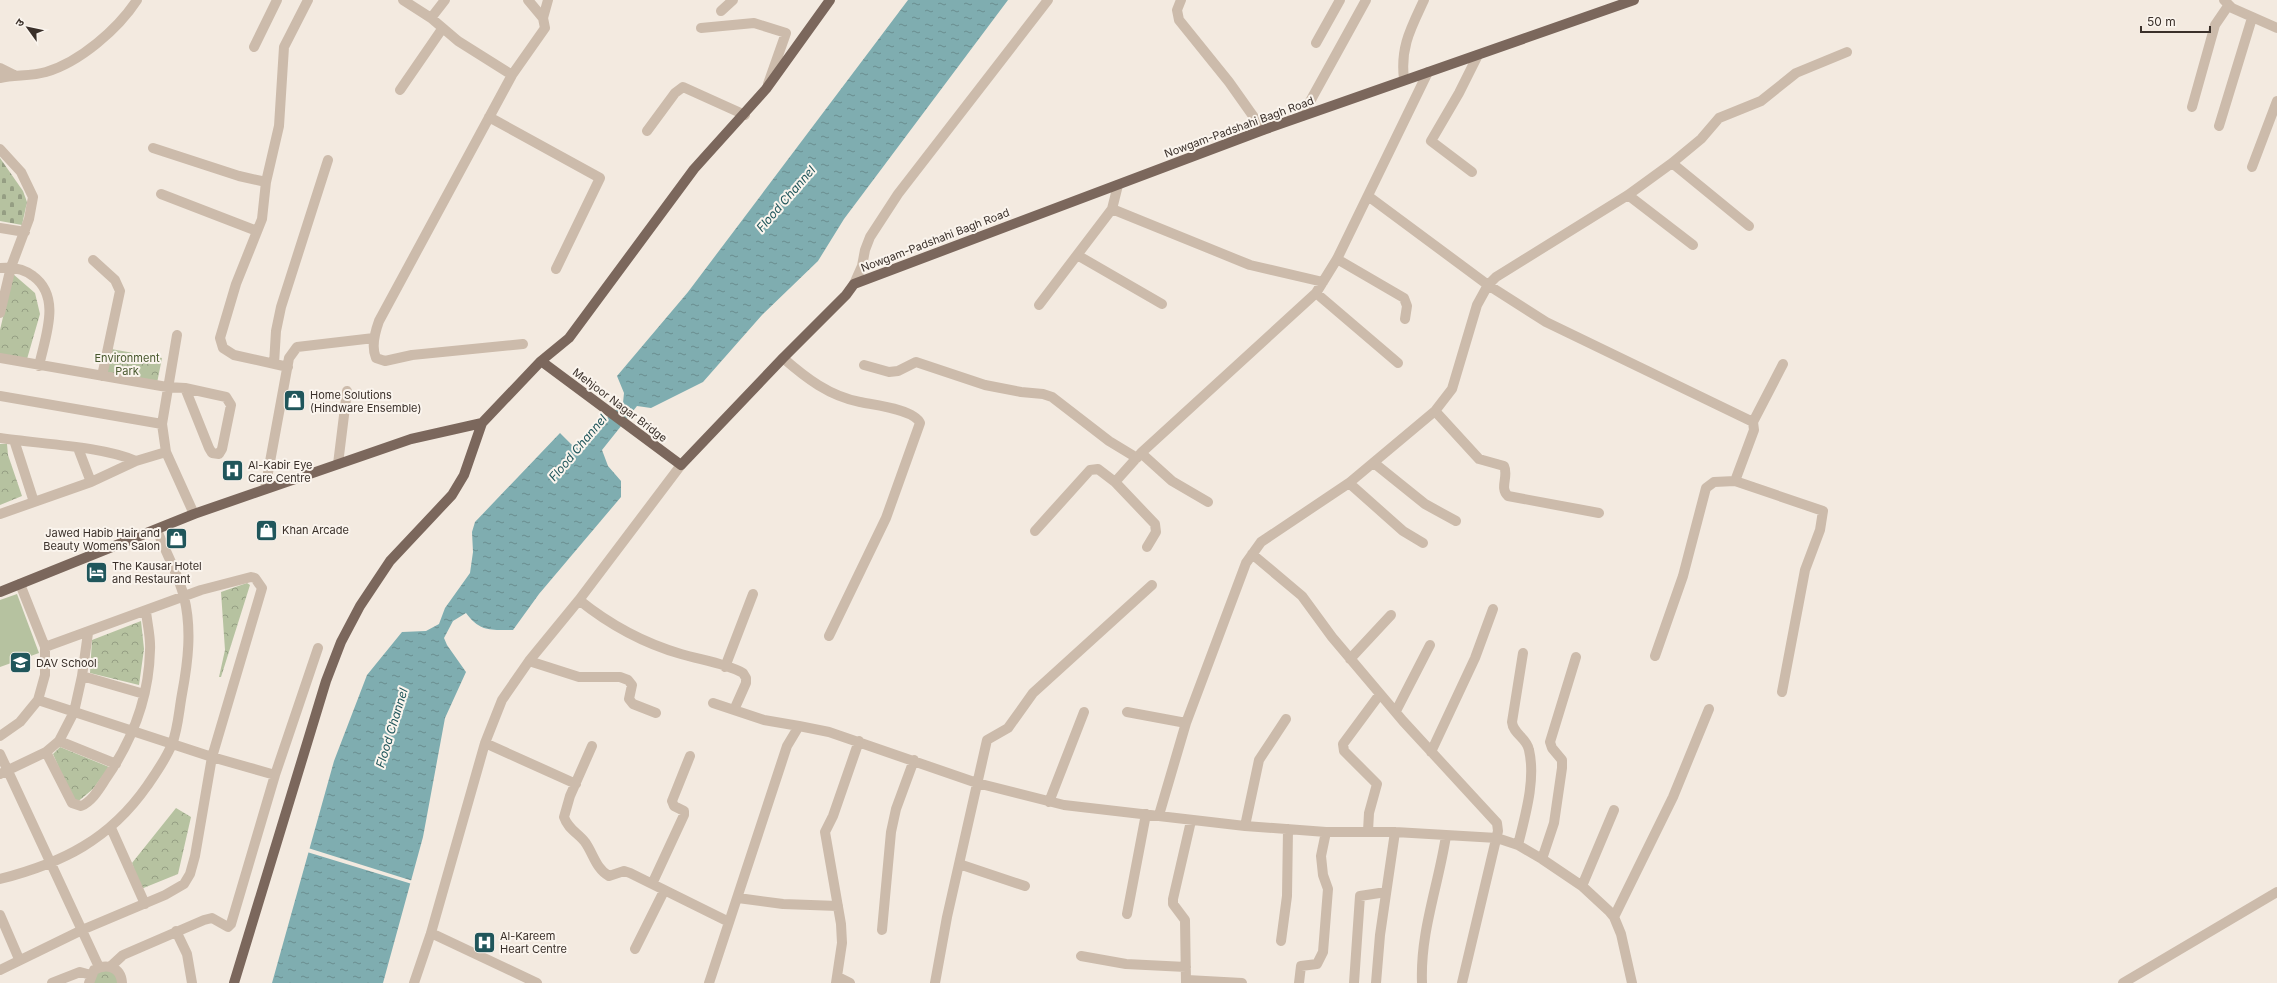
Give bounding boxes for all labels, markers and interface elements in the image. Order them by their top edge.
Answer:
north arrow [8,8,48,48]
scale bar [2141,8,2210,34]
text: 50 m [2147,14,2176,29]
text: उ [12,16,28,29]
street label: Nowgam-Padshahi Bagh Road [1162,93,1316,161]
water label: Flood Channel [753,163,818,235]
street label: Nowgam-Padshahi Bagh Road [859,205,1011,275]
park label: Environment Park [95,351,160,378]
street label: Mehjoor Nagar Bridge [570,365,670,445]
shop icon: Home Solutions (Hindware Ensemble) [281,388,307,414]
place label: Home Solutions (Hindware Ensemble) [310,388,421,415]
water label: Flood Channel [545,411,610,484]
hospital icon: Al-Kabir Eye Care Centre [219,458,245,484]
place label: Al-Kabir Eye Care Centre [248,458,313,485]
shop icon: Khan Arcade [254,517,280,543]
place label: Khan Arcade [282,523,349,537]
place label: Jawed Habib Hair and Beauty Womens Salon [43,526,160,553]
shop icon: Jawed Habib Hair and Beauty Womens Salon [163,526,189,552]
hotel icon: The Kausar Hotel and Restaurant [83,559,109,585]
place label: The Kausar Hotel and Restaurant [112,559,202,586]
school or university icon: DAV School [7,650,33,676]
place label: DAV School [36,656,97,670]
water label: Flood Channel [372,686,411,769]
hospital icon: Al-Kareem Heart Centre [472,929,498,955]
place label: Al-Kareem Heart Centre [500,929,567,956]

